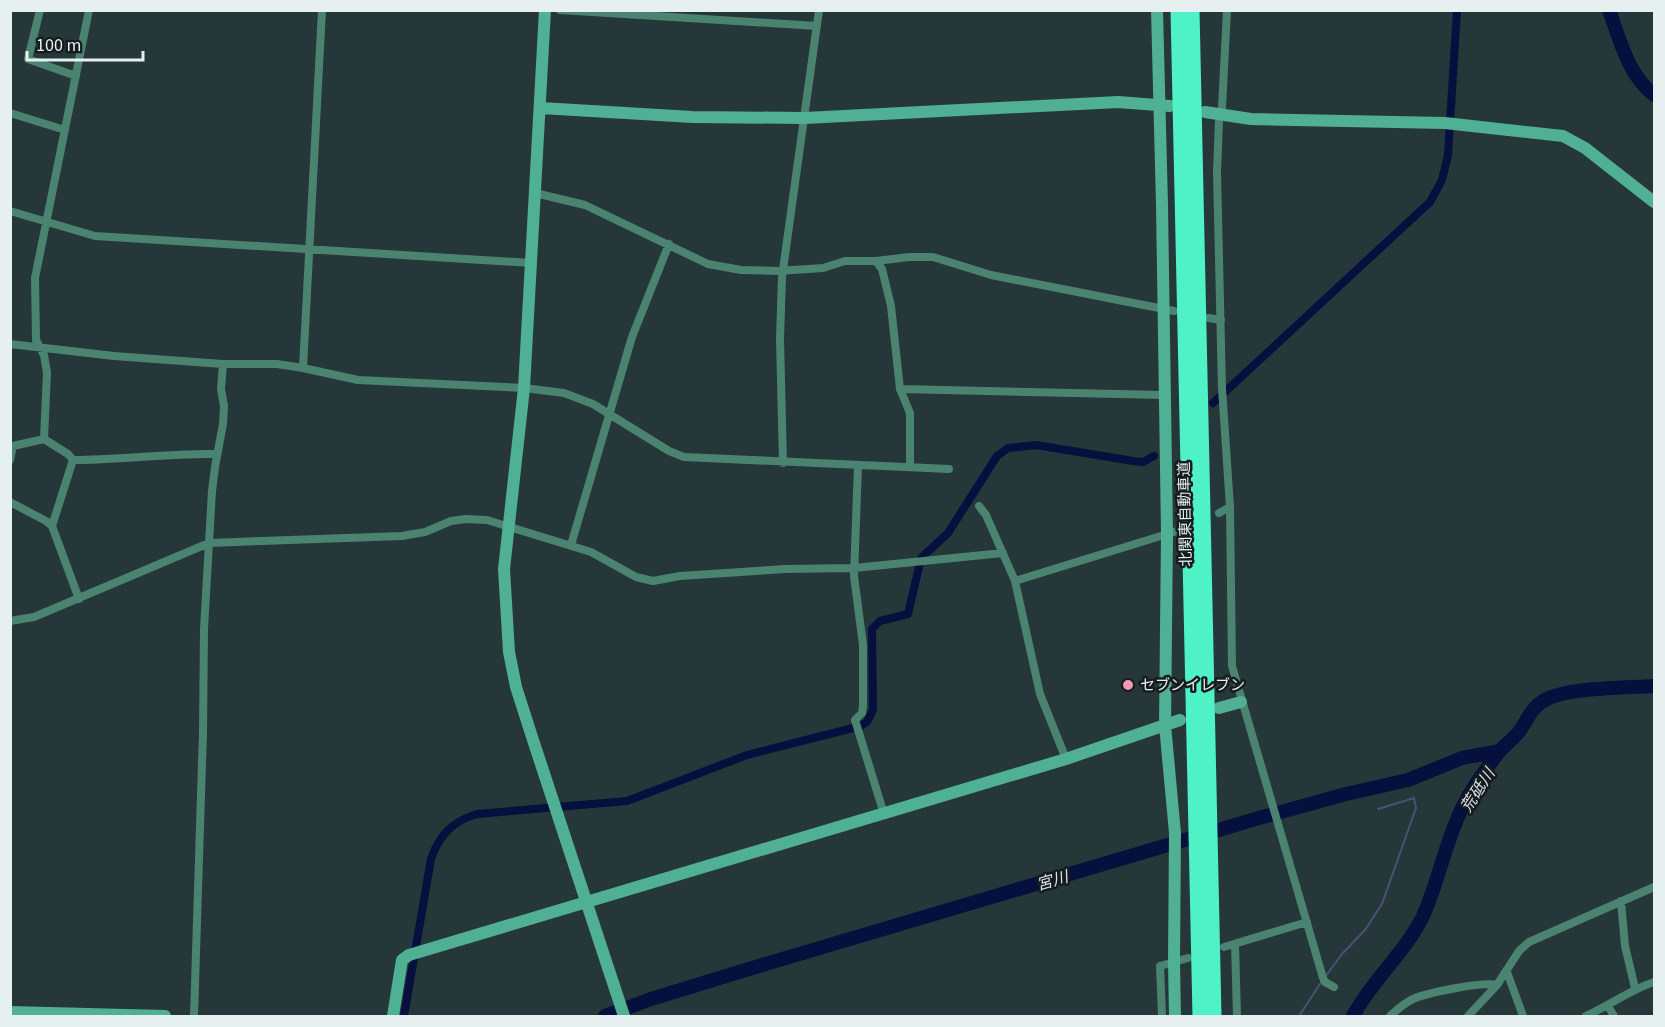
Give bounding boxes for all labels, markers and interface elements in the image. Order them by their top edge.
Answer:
scale bar [27,24,142,62]
text: 100 m [36,33,81,58]
street label: 北関東自動車道 [1174,461,1197,567]
place label: セブンイレブン [1140,675,1245,696]
marker: セブンイレブン [1121,678,1135,692]
water label: 荒砥川 [1456,763,1501,817]
water label: 宮川 [1034,865,1073,896]

